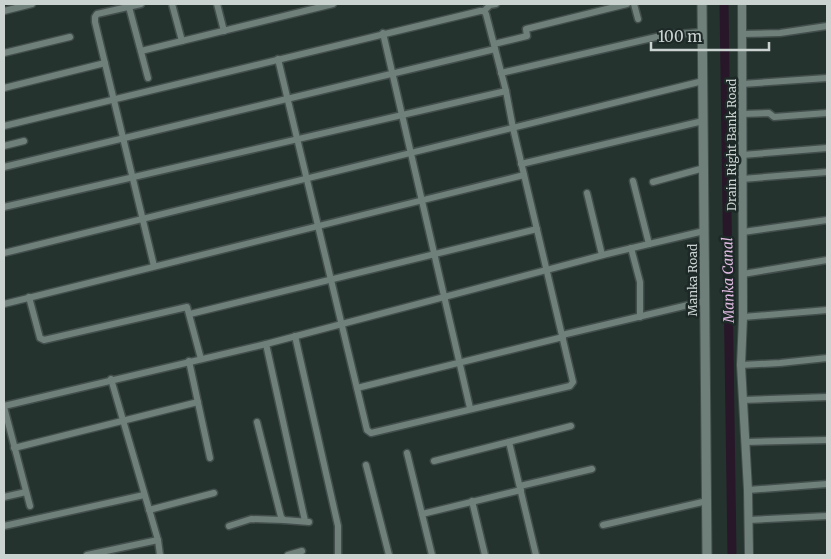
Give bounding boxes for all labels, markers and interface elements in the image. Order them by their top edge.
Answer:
scale bar [651,20,768,52]
text: 100 m [658,27,702,46]
street label: Drain Right Bank Road [724,79,739,211]
water label: Manka Canal [718,237,738,324]
street label: Manka Road [685,244,700,316]

